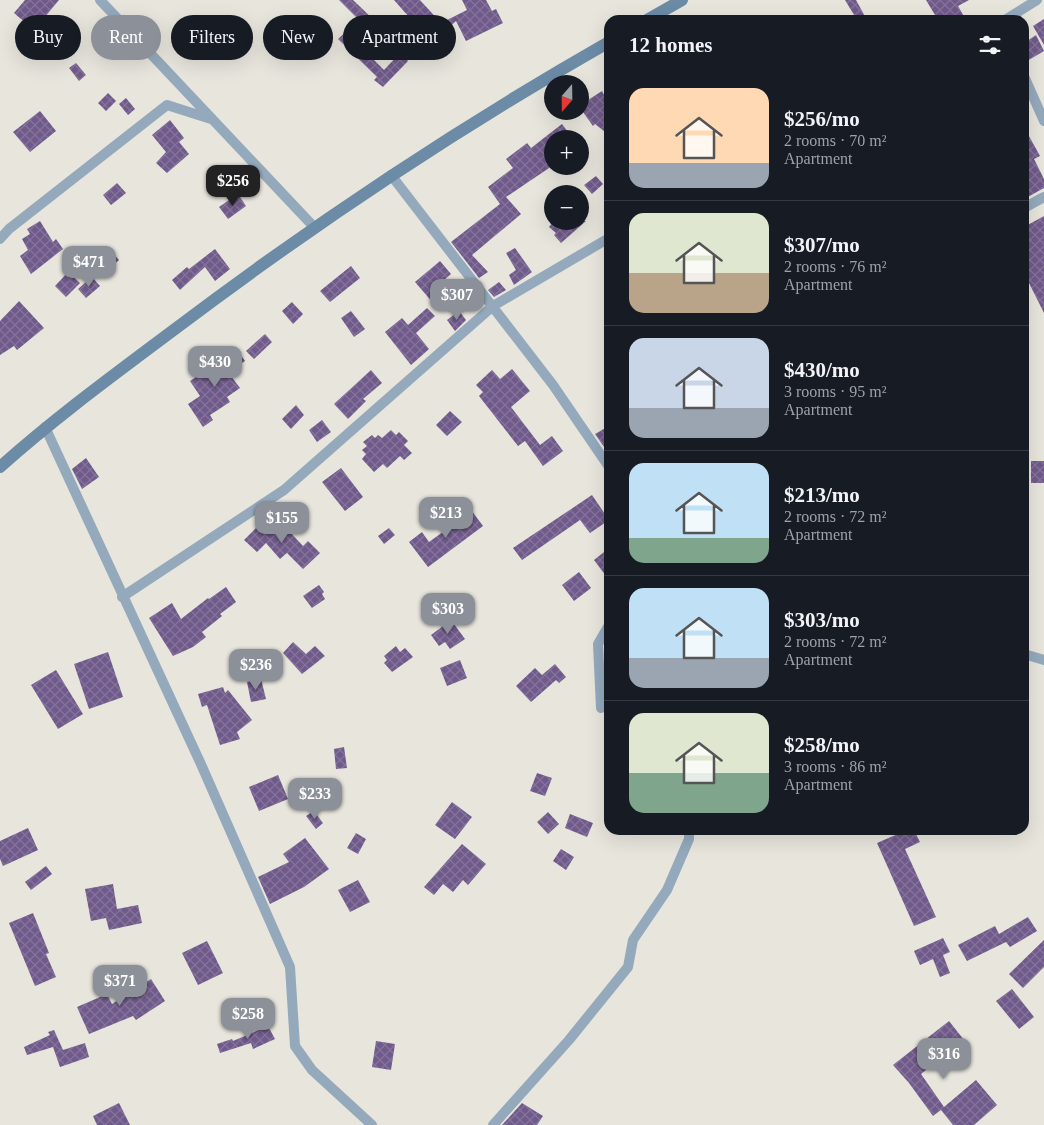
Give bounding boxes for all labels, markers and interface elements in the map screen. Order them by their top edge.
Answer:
chip: Buy [15,15,81,60]
chip: Rent [91,15,161,60]
chip: Filters [171,15,253,60]
chip: New [263,15,333,60]
chip: Apartment [343,15,456,60]
icon: filters [976,31,1004,59]
text: 12 homes [629,33,712,57]
north arrow [544,75,589,120]
map controls [544,75,589,230]
text: $256/mo [784,107,860,131]
icon: home [669,108,729,168]
button: + [544,130,589,175]
text: 2 rooms · 70 m² [784,132,887,149]
text: Apartment [784,150,852,167]
pin: $256 [203,164,263,207]
text: $256 [217,172,249,189]
button: − [544,185,589,230]
icon: home [669,233,729,293]
text: $307/mo [784,233,860,257]
pin: $471 [59,246,119,288]
text: $471 [73,253,105,270]
text: 2 rooms · 76 m² [784,258,887,275]
text: Apartment [784,276,852,293]
pin: $307 [427,278,487,321]
text: $307 [441,286,473,303]
pin: $430 [185,346,245,388]
text: $430 [199,353,231,370]
icon: home [669,358,729,418]
text: $430/mo [784,358,860,382]
text: 3 rooms · 95 m² [784,383,887,400]
text: Apartment [784,401,852,418]
icon: home [669,483,729,543]
text: $213/mo [784,483,860,507]
pin: $213 [416,496,476,539]
pin: $155 [252,502,312,544]
text: $213 [430,504,462,521]
text: 2 rooms · 72 m² [784,508,887,525]
text: $155 [266,509,298,526]
text: Apartment [784,526,852,543]
pin: $303 [418,592,478,635]
text: $303 [432,600,464,617]
icon: home [669,608,729,668]
text: $303/mo [784,608,860,632]
text: 2 rooms · 72 m² [784,633,887,650]
pin: $236 [226,648,286,691]
text: Apartment [784,651,852,668]
text: $236 [240,656,272,673]
icon: home [669,733,729,793]
text: $258/mo [784,733,860,757]
text: 3 rooms · 86 m² [784,758,887,775]
text: Apartment [784,776,852,793]
pin: $233 [285,778,345,820]
text: $233 [299,785,331,802]
pin: $371 [90,964,150,1007]
text: $371 [104,972,136,989]
pin: $258 [218,998,278,1040]
text: $258 [232,1005,264,1022]
pin: $316 [914,1038,974,1080]
text: $316 [928,1045,960,1062]

